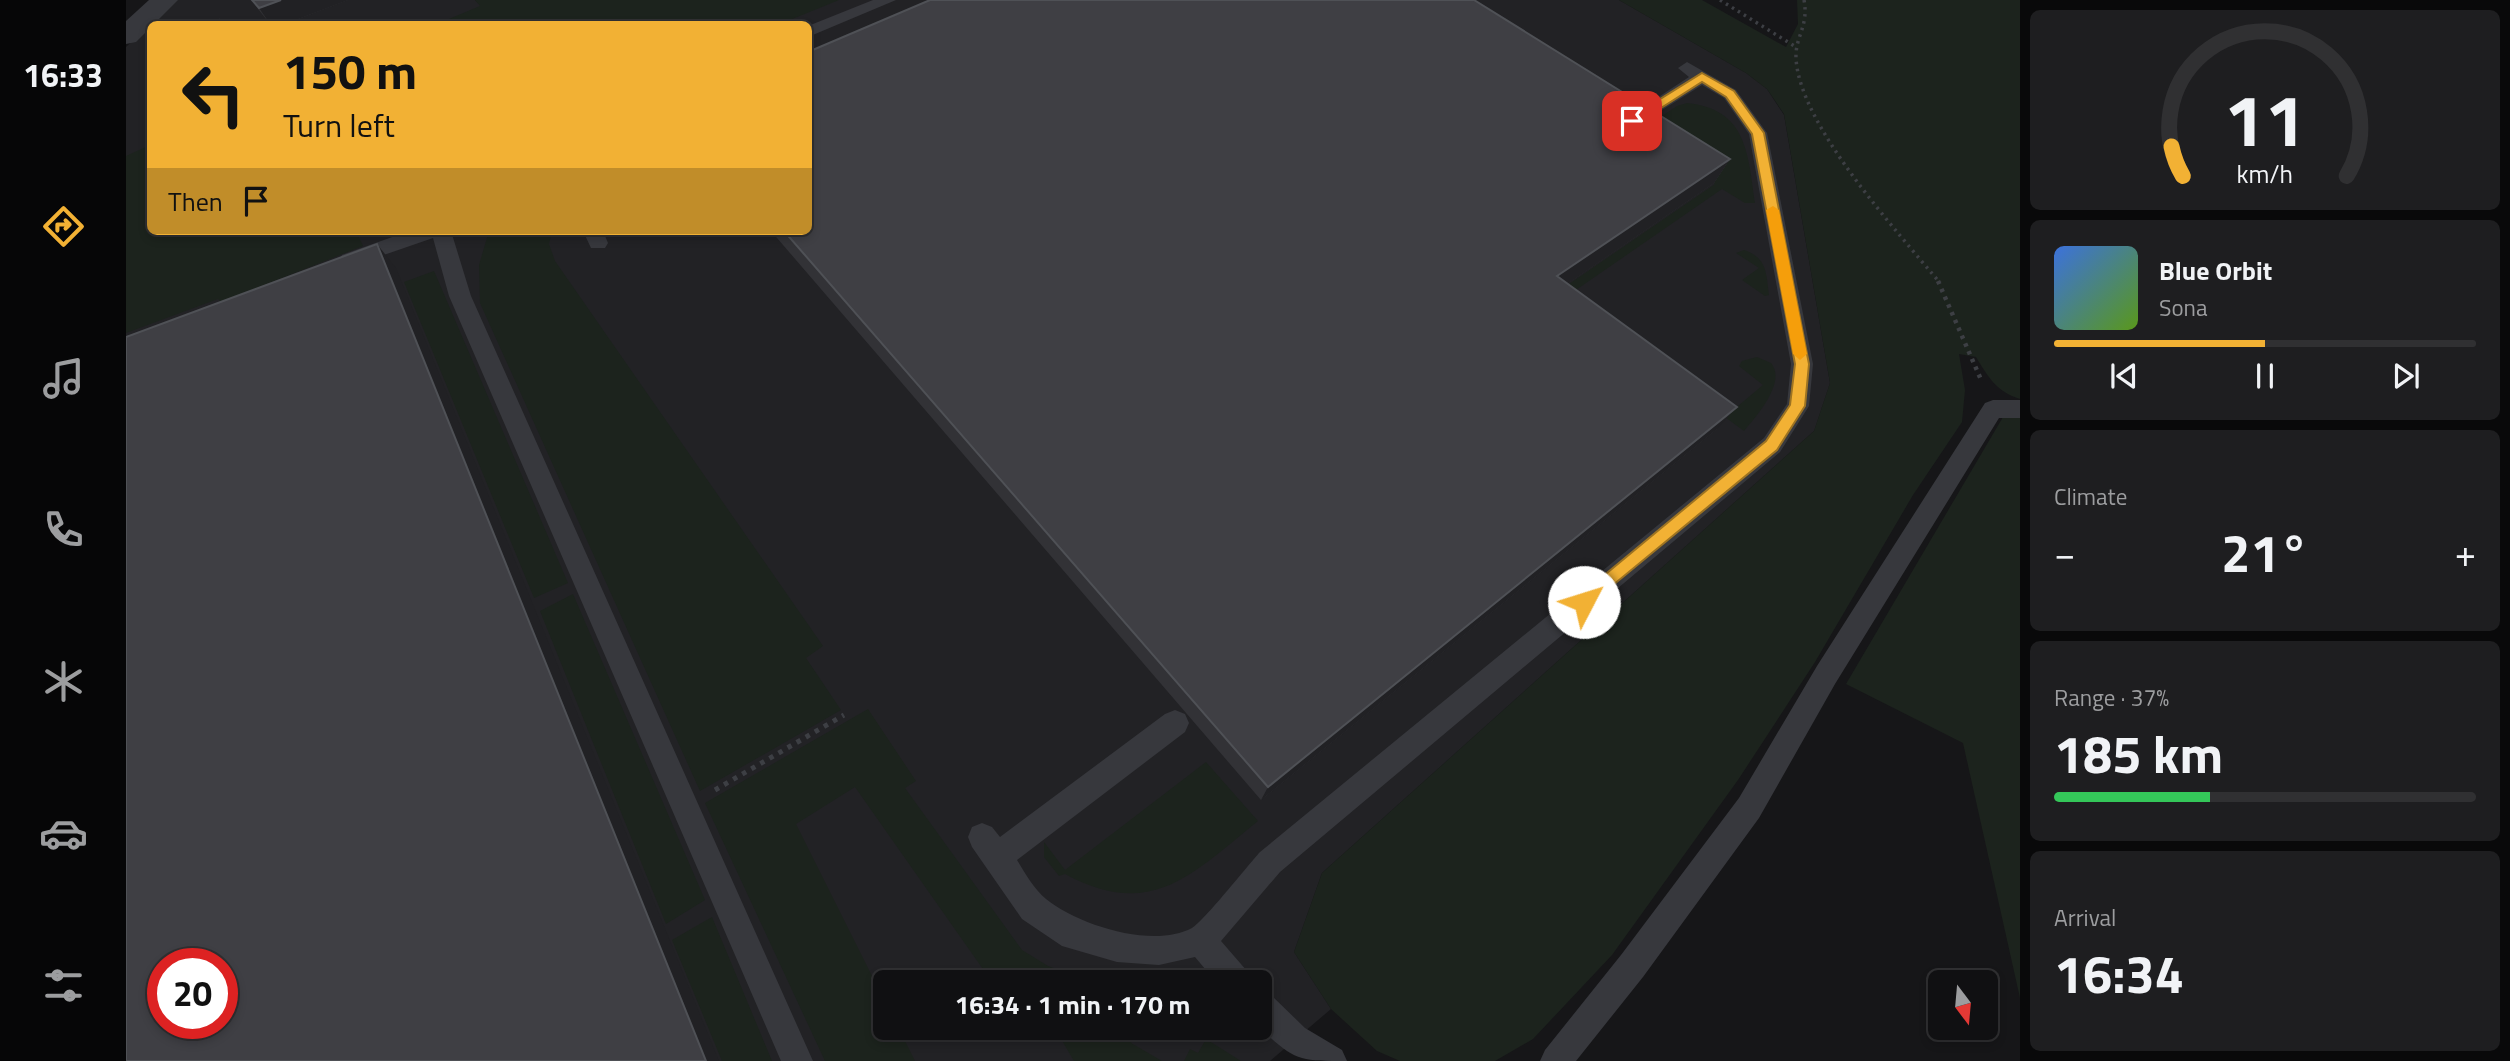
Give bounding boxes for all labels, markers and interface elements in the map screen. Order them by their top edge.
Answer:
text: 150 m [283,33,417,108]
icon: left [168,49,259,140]
text: 16:33 [23,51,103,99]
text: 11 [2224,64,2306,174]
pin [1602,91,1662,151]
text: Turn left [283,101,395,149]
icon: arrive [1613,102,1651,140]
text: km/h [2237,155,2293,193]
text: Then [168,182,223,221]
icon: arrive [237,182,275,220]
icon: directions [39,202,88,251]
text: Blue Orbit [2159,251,2272,290]
text: Sona [2159,290,2207,325]
icon: music [39,354,88,403]
icon: previous [2105,357,2143,395]
icon: pause [2246,357,2284,395]
icon: next [2387,357,2425,395]
text: Climate [2054,479,2127,514]
icon: phone [39,505,88,554]
text: 21° [2221,513,2309,592]
text: − [2054,524,2075,582]
text: + [2455,524,2476,582]
position arrow [1547,565,1621,639]
icon: climate [39,657,88,706]
text: Range · 37% [2054,680,2169,715]
text: 185 km [2054,714,2223,793]
icon: car [39,809,88,858]
text: Arrival [2054,900,2116,935]
text: 16:34 [2054,934,2184,1013]
speed limit sign: 20 [147,948,238,1039]
icon: filters [39,961,88,1010]
north arrow [1928,970,1998,1040]
map controls [1928,970,1998,1040]
text: 16:34 · 1 min · 170 m [955,985,1190,1024]

